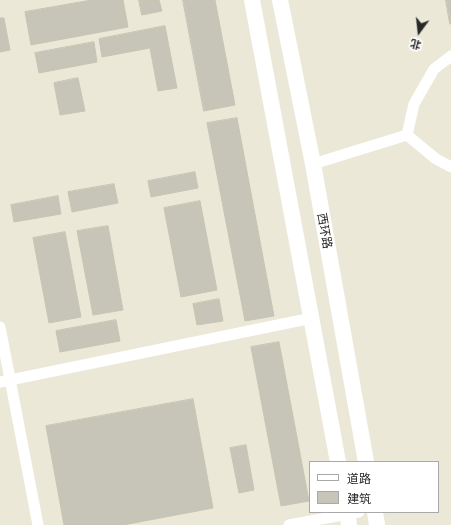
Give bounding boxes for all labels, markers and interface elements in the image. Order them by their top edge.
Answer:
north arrow [399,12,439,52]
text: 北 [409,36,423,52]
street label: 西环路 [314,212,334,250]
legend [309,461,439,513]
text: 道路 [347,472,371,486]
text: 建筑 [347,492,371,506]

